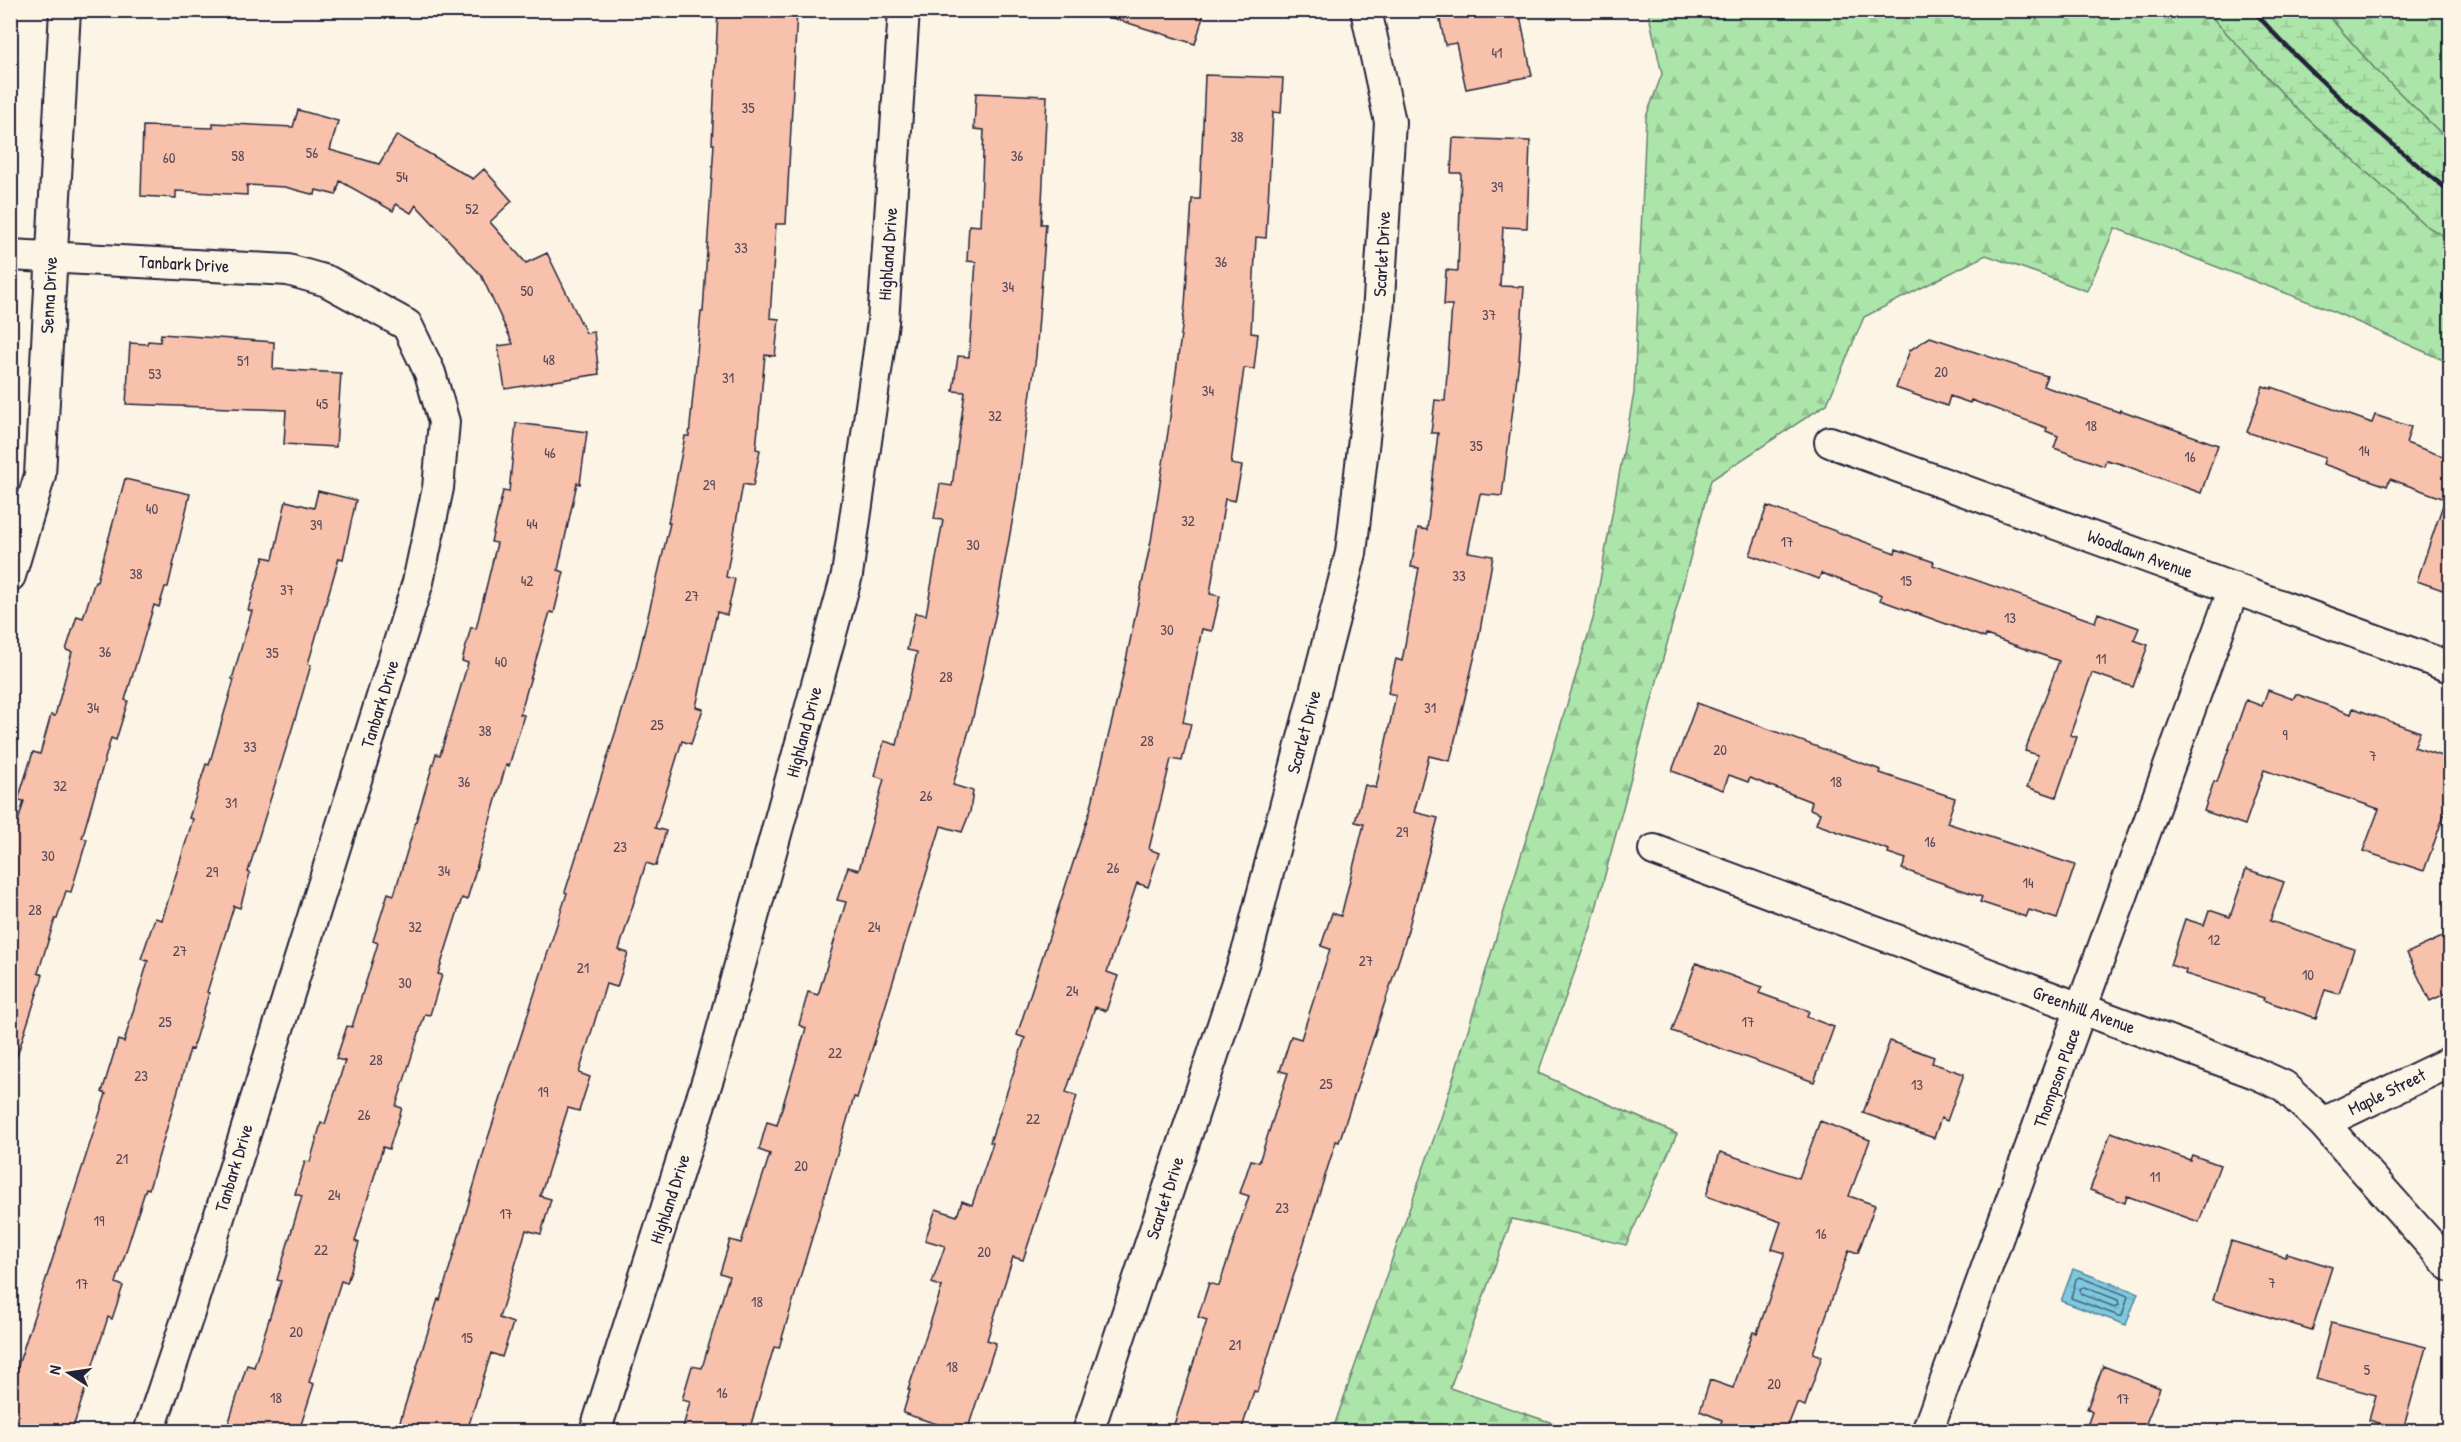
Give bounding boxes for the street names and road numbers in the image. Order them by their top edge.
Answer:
street label: Highland Drive [872,207,903,301]
street label: Scarlet Drive [1367,211,1396,297]
street label: Tanbark Drive [138,249,230,278]
street label: Senna Drive [34,256,63,334]
street label: Woodlawn Avenue [2084,523,2196,584]
street label: Tanbark Drive [354,657,405,751]
street label: Highland Drive [779,684,828,780]
street label: Scarlet Drive [1280,687,1327,776]
street label: Greenhill Avenue [2030,979,2139,1040]
street label: Thompson Place [2027,1025,2086,1131]
street label: Maple Street [2344,1062,2430,1121]
street label: Tanbark Drive [208,1121,259,1215]
street label: Highland Drive [643,1151,696,1247]
street label: Scarlet Drive [1139,1153,1190,1242]

